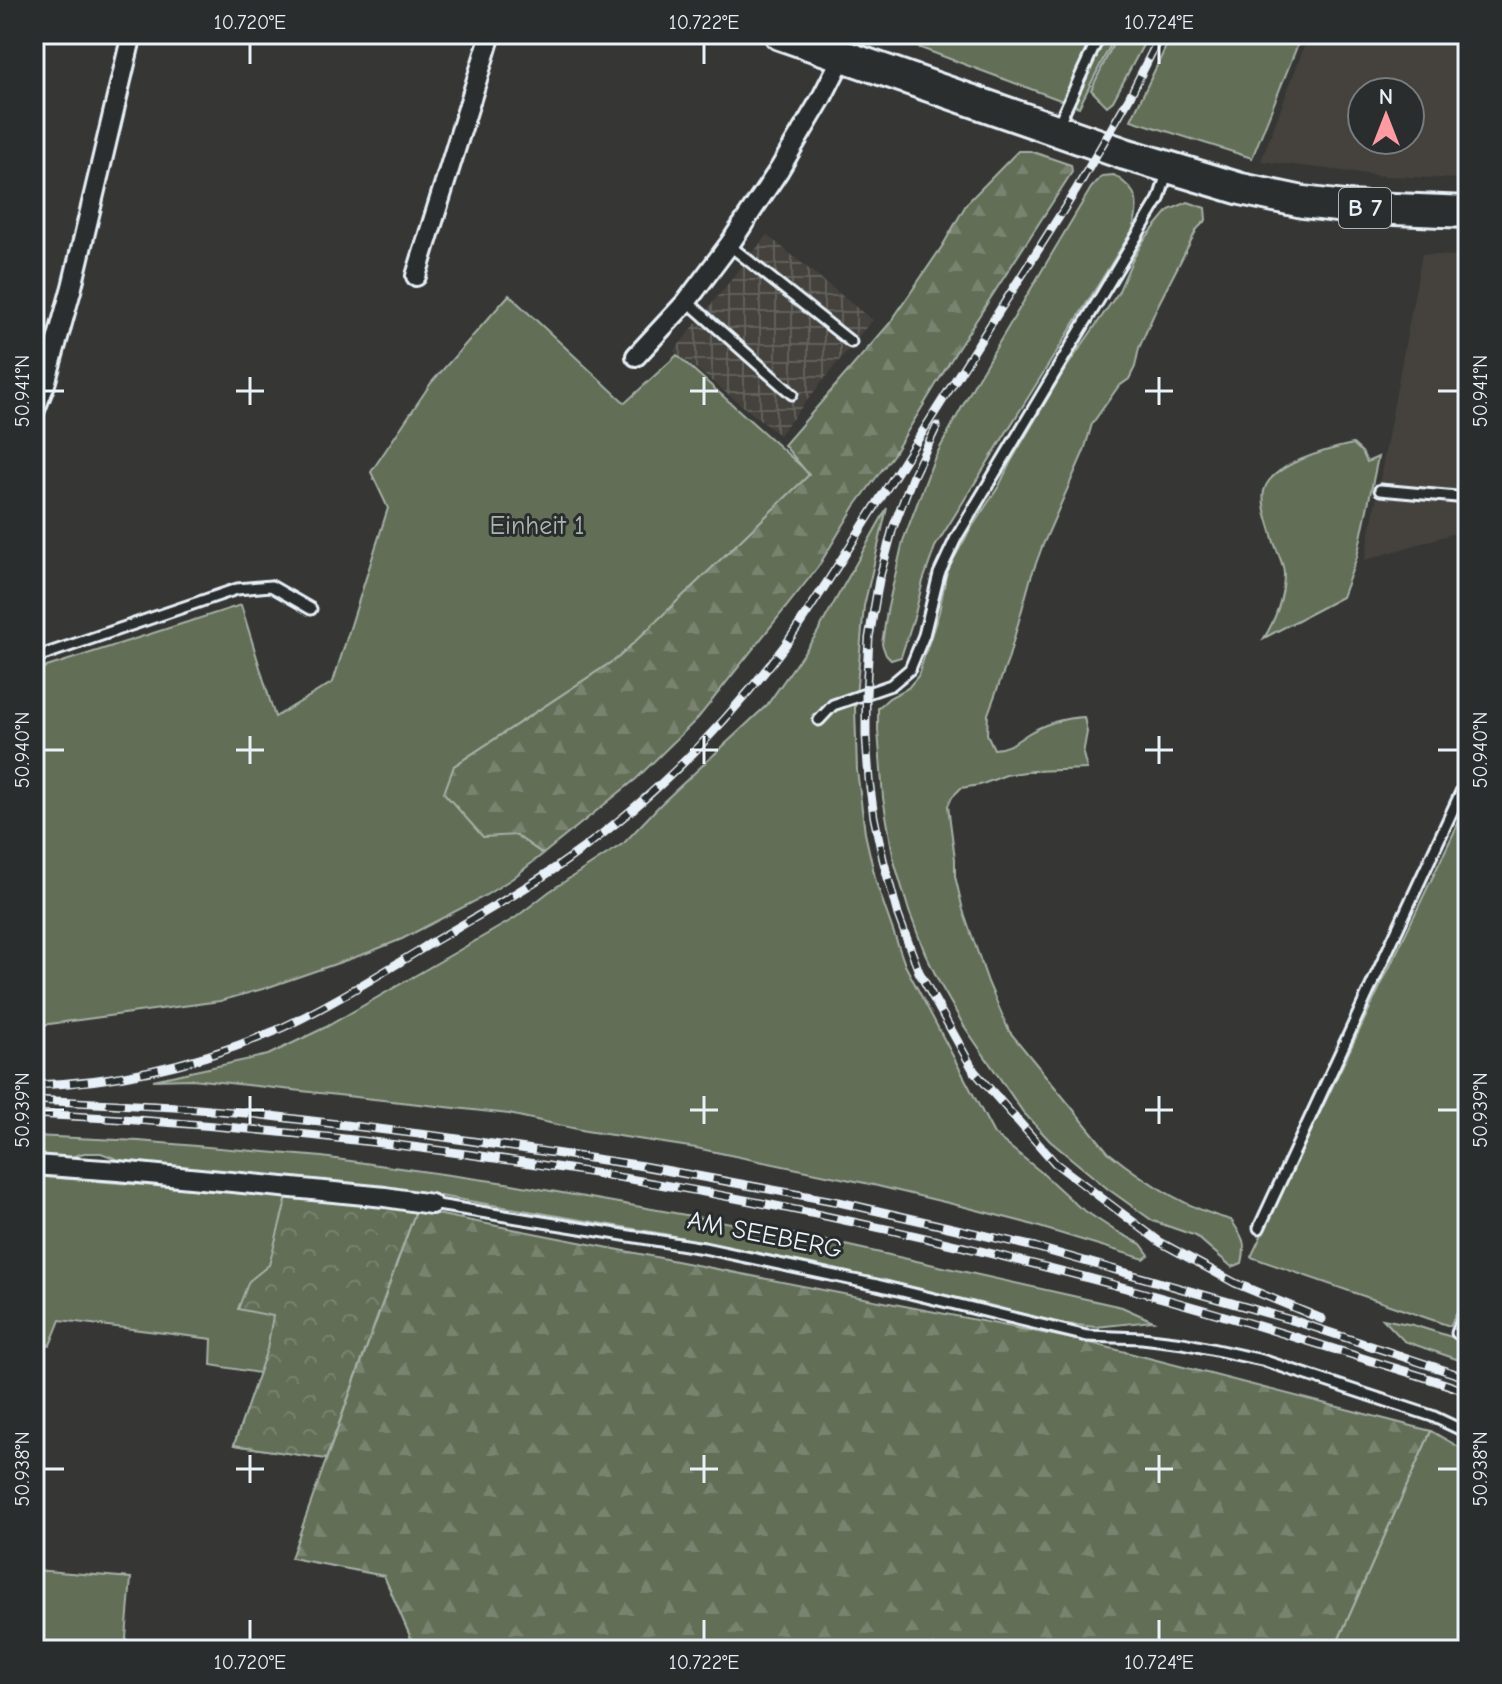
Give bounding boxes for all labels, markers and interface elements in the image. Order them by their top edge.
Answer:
text: 10.720°E [214,11,286,34]
text: 10.722°E [669,11,739,34]
text: 10.724°E [1124,11,1194,34]
north arrow [1346,76,1426,156]
text: N [1379,84,1393,110]
road number: B 7 [1339,188,1391,228]
text: 50.941°N [11,355,34,427]
text: 50.941°N [1469,355,1492,427]
park label: Einheit 1 [489,511,585,541]
text: 50.940°N [11,712,34,788]
text: 50.940°N [1469,712,1492,788]
text: 50.939°N [11,1072,34,1148]
text: 50.939°N [1469,1072,1492,1148]
street label: AM SEEBERG [685,1205,845,1265]
text: 50.938°N [11,1431,34,1507]
text: 50.938°N [1469,1431,1492,1507]
text: 10.720°E [214,1651,286,1674]
text: 10.722°E [669,1651,739,1674]
text: 10.724°E [1124,1651,1194,1674]

